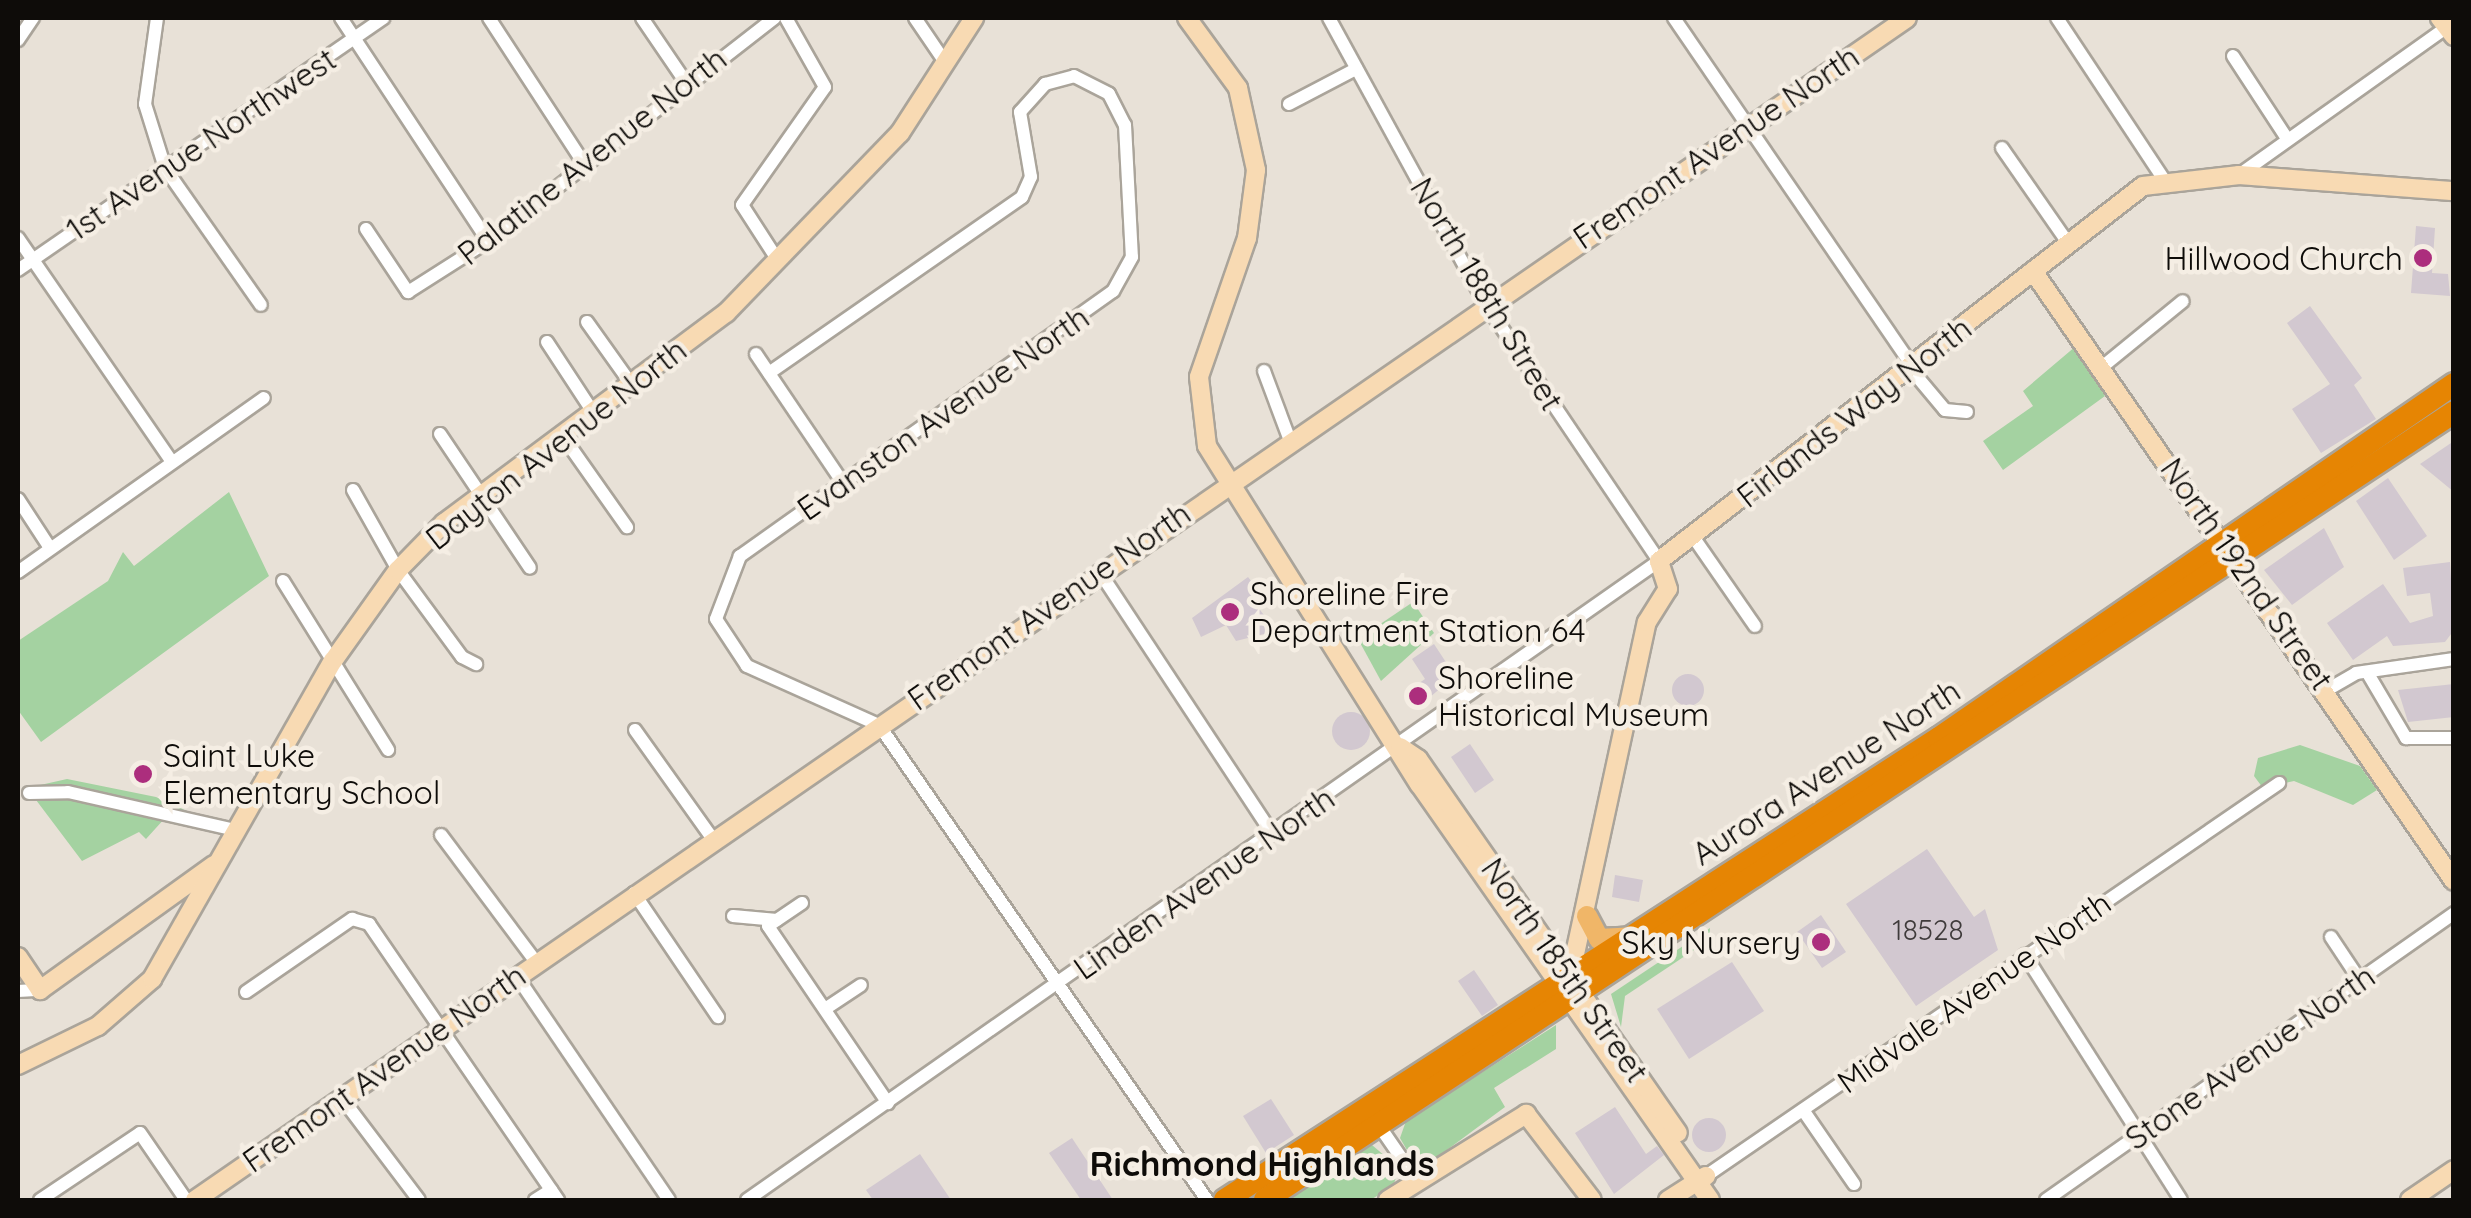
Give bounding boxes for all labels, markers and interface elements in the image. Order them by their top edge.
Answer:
street label: Fremont Avenue North [1566,37,1866,257]
street label: Palatine Avenue North [450,39,734,273]
street label: 1st Avenue Northwest [59,40,343,248]
street label: North 188th Street [1402,171,1572,417]
place label: Hillwood Church [2164,239,2403,277]
marker: Hillwood Church [2412,247,2434,269]
street label: Evanston Avenue North [790,298,1096,528]
street label: Firlands Way North [1729,309,1979,515]
street label: Dayton Avenue North [418,330,694,558]
street label: North 192nd Street [2153,451,2341,697]
street label: Fremont Avenue North [900,494,1198,718]
place label: Shoreline Fire Department Station 64 [1250,575,1586,650]
marker: Shoreline Fire Department Station 64 [1219,601,1241,623]
place label: Shoreline Historical Museum [1438,659,1709,734]
street label: Aurora Avenue North [1685,671,1967,873]
marker: Shoreline Historical Museum [1407,685,1429,707]
place label: Saint Luke Elementary School [163,737,440,812]
marker: Saint Luke Elementary School [132,763,154,785]
street label: Linden Avenue North [1066,779,1342,987]
street label: North 185th Street [1473,851,1657,1089]
street label: Midvale Avenue North [1830,883,2118,1101]
house number: 18528 [1892,913,1964,947]
place label: Sky Nursery [1622,923,1801,961]
marker: Sky Nursery [1810,931,1832,953]
street label: Fremont Avenue North [235,956,533,1180]
street label: Stone Avenue North [2118,957,2382,1157]
district label: Richmond Highlands [1089,1142,1435,1184]

